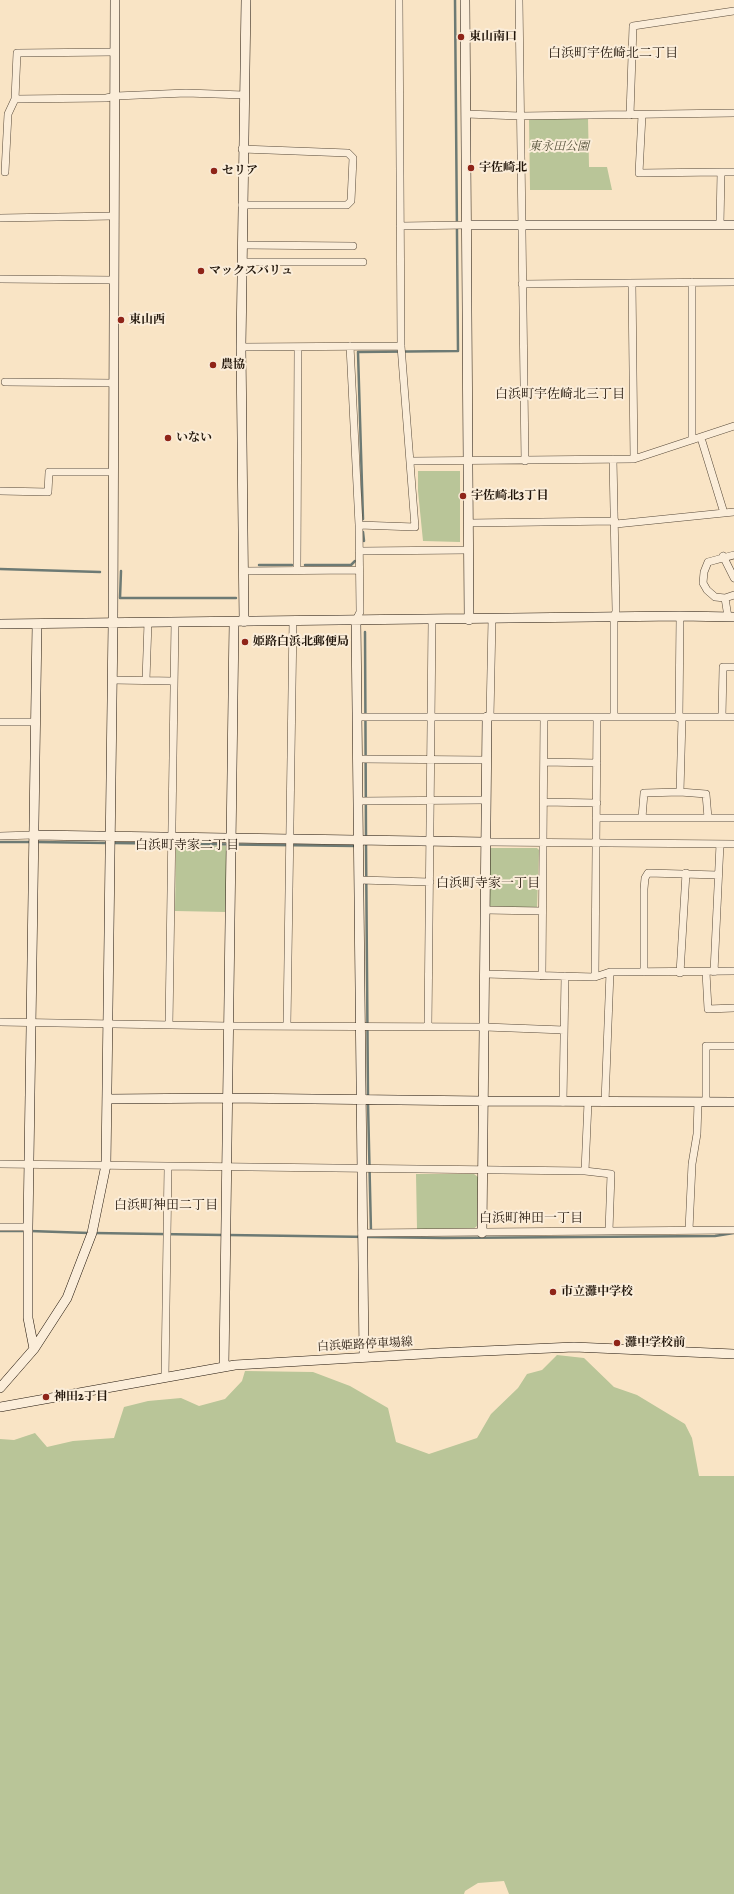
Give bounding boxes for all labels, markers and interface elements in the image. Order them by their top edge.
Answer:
place label: 東山南口 [469,30,517,44]
marker: 東山南口 [456,32,466,42]
district label: 白浜町宇佐崎北二丁目 [548,46,678,62]
park label: 東永田公園 [529,140,589,154]
place label: 宇佐崎北 [479,161,527,175]
marker: 宇佐崎北 [466,163,476,173]
place label: セリア [222,164,258,178]
marker: セリア [209,166,219,176]
place label: マックスバリュ [209,264,293,278]
marker: マックスバリュ [196,266,206,276]
place label: 東山西 [129,313,165,327]
marker: 東山西 [116,315,126,325]
place label: 農協 [221,358,245,372]
marker: 農協 [208,360,218,370]
district label: 白浜町宇佐崎北三丁目 [495,387,625,403]
place label: いない [176,431,212,445]
marker: いない [163,433,173,443]
place label: 宇佐崎北3丁目 [471,489,548,503]
marker: 宇佐崎北3丁目 [458,491,468,501]
place label: 姫路白浜北郵便局 [253,635,349,649]
marker: 姫路白浜北郵便局 [240,637,250,647]
district label: 白浜町寺家二丁目 [135,838,239,854]
district label: 白浜町寺家一丁目 [436,876,540,892]
district label: 白浜町神田二丁目 [114,1198,218,1214]
district label: 白浜町神田一丁目 [479,1211,583,1227]
place label: 市立灘中学校 [561,1285,633,1299]
marker: 市立灘中学校 [548,1287,558,1297]
street label: 白浜姫路停車場線 [317,1335,413,1355]
place label: 灘中学校前 [625,1336,685,1350]
marker: 灘中学校前 [612,1338,622,1348]
place label: 神田2丁目 [54,1390,108,1404]
marker: 神田2丁目 [41,1392,51,1402]

